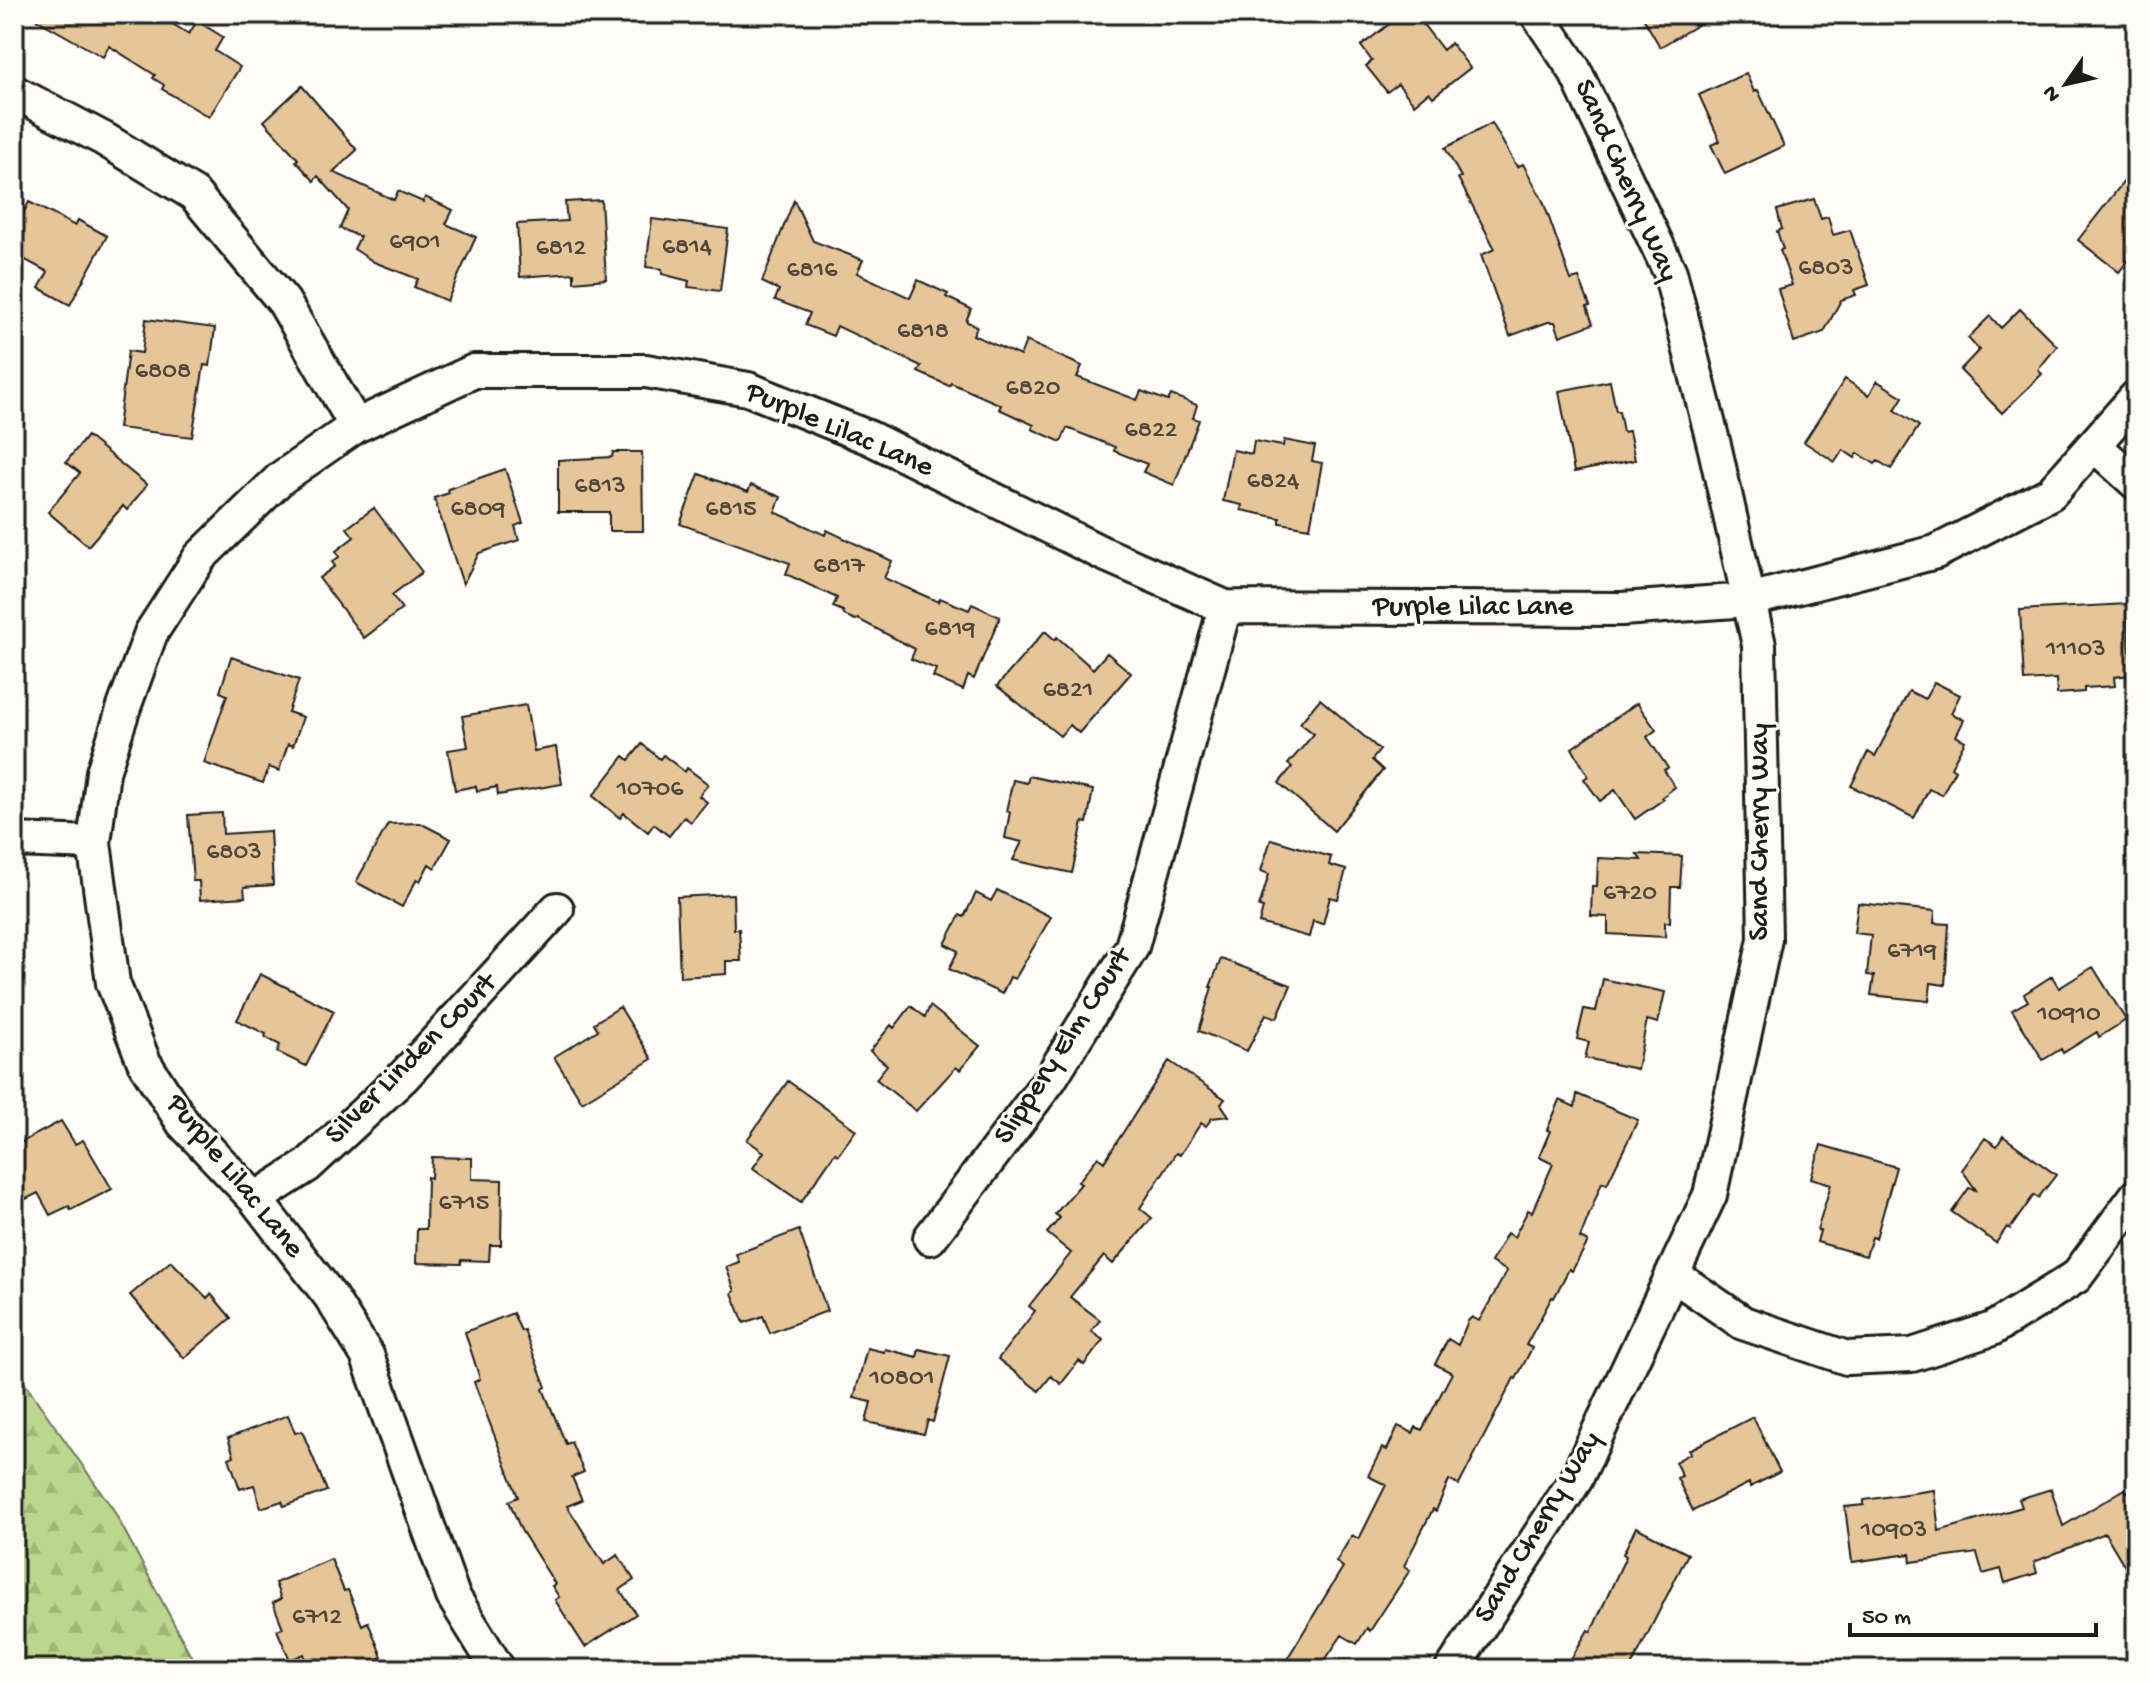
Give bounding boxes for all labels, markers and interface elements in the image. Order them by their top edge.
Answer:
north arrow [2026,44,2106,124]
street label: Sand Cherry Way [1565,75,1685,288]
text: N [2038,80,2068,106]
house number: 6901 [389,228,441,259]
house number: 6814 [662,233,712,264]
house number: 6812 [536,234,587,265]
house number: 6803 [1798,254,1854,285]
house number: 6816 [786,256,838,287]
house number: 6818 [897,317,949,348]
house number: 6808 [135,357,191,388]
house number: 6820 [1006,374,1061,405]
street label: Purple Lilac Lane [739,375,939,487]
house number: 6822 [1125,416,1178,447]
house number: 6824 [1247,467,1299,498]
house number: 6813 [574,472,626,503]
house number: 6809 [450,495,506,526]
house number: 6815 [705,495,757,526]
house number: 6817 [813,552,866,583]
street label: Purple Lilac Lane [1372,591,1574,626]
house number: 6819 [925,615,975,646]
house number: 11103 [2045,635,2106,666]
house number: 6821 [1043,676,1093,707]
street label: Sand Cherry Way [1744,723,1779,941]
house number: 10706 [616,775,684,806]
house number: 6803 [206,838,262,869]
house number: 6720 [1603,879,1657,910]
house number: 6719 [1887,937,1937,968]
street label: Slippery Elm Court [988,940,1142,1152]
street label: Silver Linden Court [319,965,507,1153]
house number: 10910 [2036,1000,2101,1031]
street label: Purple Lilac Lane [157,1087,311,1266]
house number: 6715 [439,1189,489,1220]
house number: 10801 [869,1364,934,1395]
street label: Sand Cherry Way [1468,1426,1610,1630]
house number: 10903 [1860,1516,1927,1547]
scale bar [1850,1587,2096,1637]
house number: 6712 [292,1603,342,1634]
text: 50 m [1862,1604,1911,1633]

